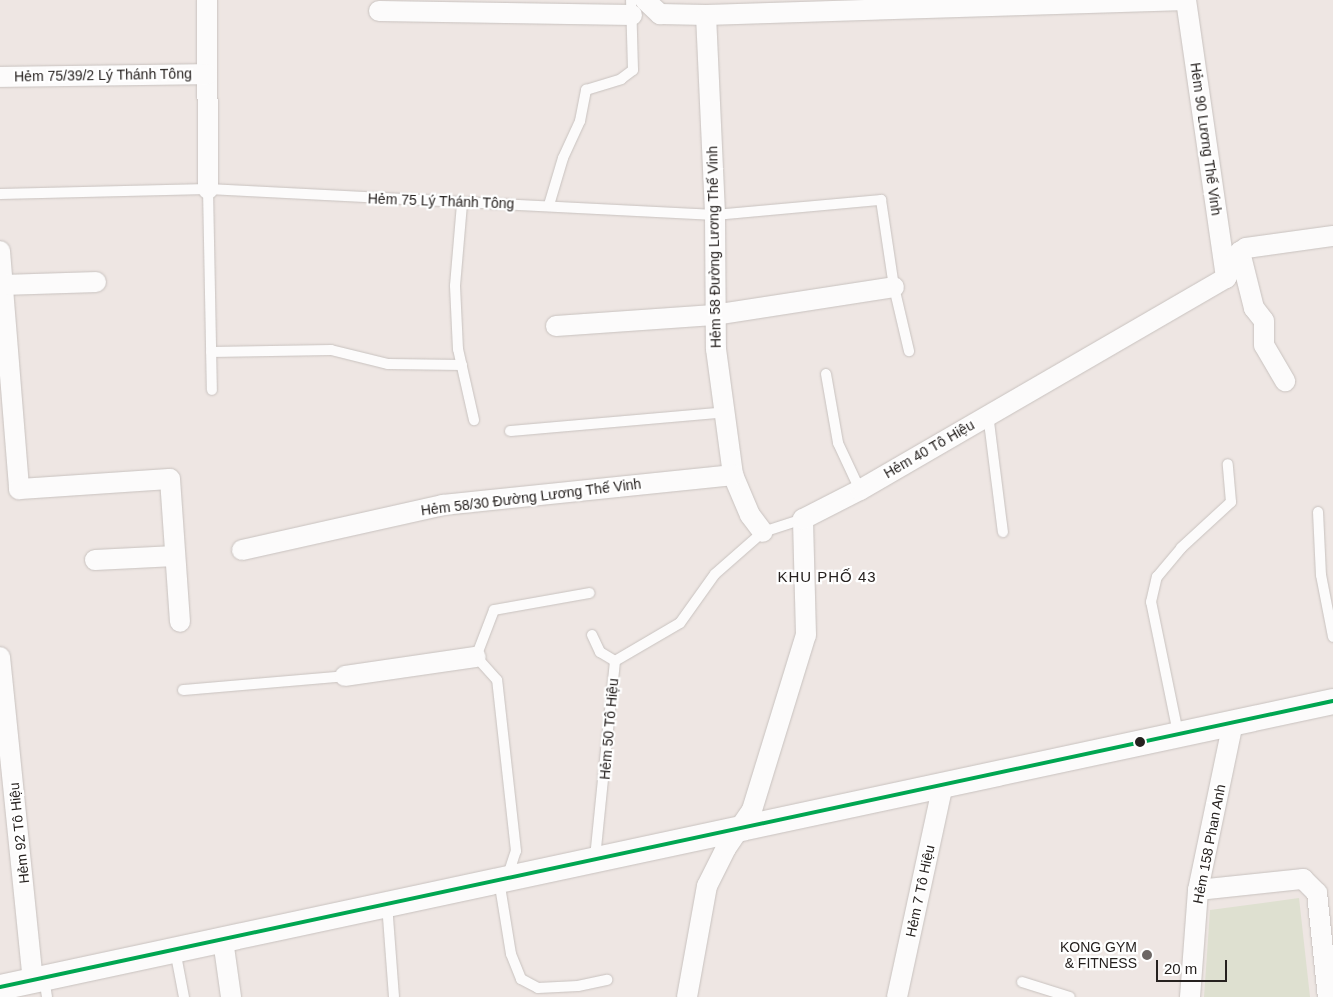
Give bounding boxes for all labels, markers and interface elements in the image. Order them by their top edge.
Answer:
street label: Hẻm 90 Lương Thế Vinh [1187,61,1225,217]
street label: Hẻm 75/39/2 Lý Thánh Tông [14,65,192,85]
street label: Hẻm 58 Đường Lương Thế Vinh [704,146,724,348]
street label: Hẻm 75 Lý Thánh Tông [367,190,515,212]
street label: Hẻm 40 Tô Hiệu [881,416,977,482]
street label: Hẻm 58/30 Đường Lương Thế Vinh [420,475,642,519]
district label: KHU PHỐ 43 [776,568,878,586]
street label: Hẻm 50 Tô Hiệu [596,677,622,781]
unlabelled marker [1135,737,1145,747]
street label: Hẻm 92 Tô Hiệu [5,781,33,885]
street label: Hẻm 158 Phan Anh [1189,782,1229,906]
street label: Hẻm 7 Tô Hiệu [902,843,938,939]
place label: KONG GYM & FITNESS [1060,939,1137,972]
marker: KONG GYM & FITNESS [1141,949,1153,961]
scale bar [1158,950,1229,982]
text: 20 m [1164,960,1197,977]

